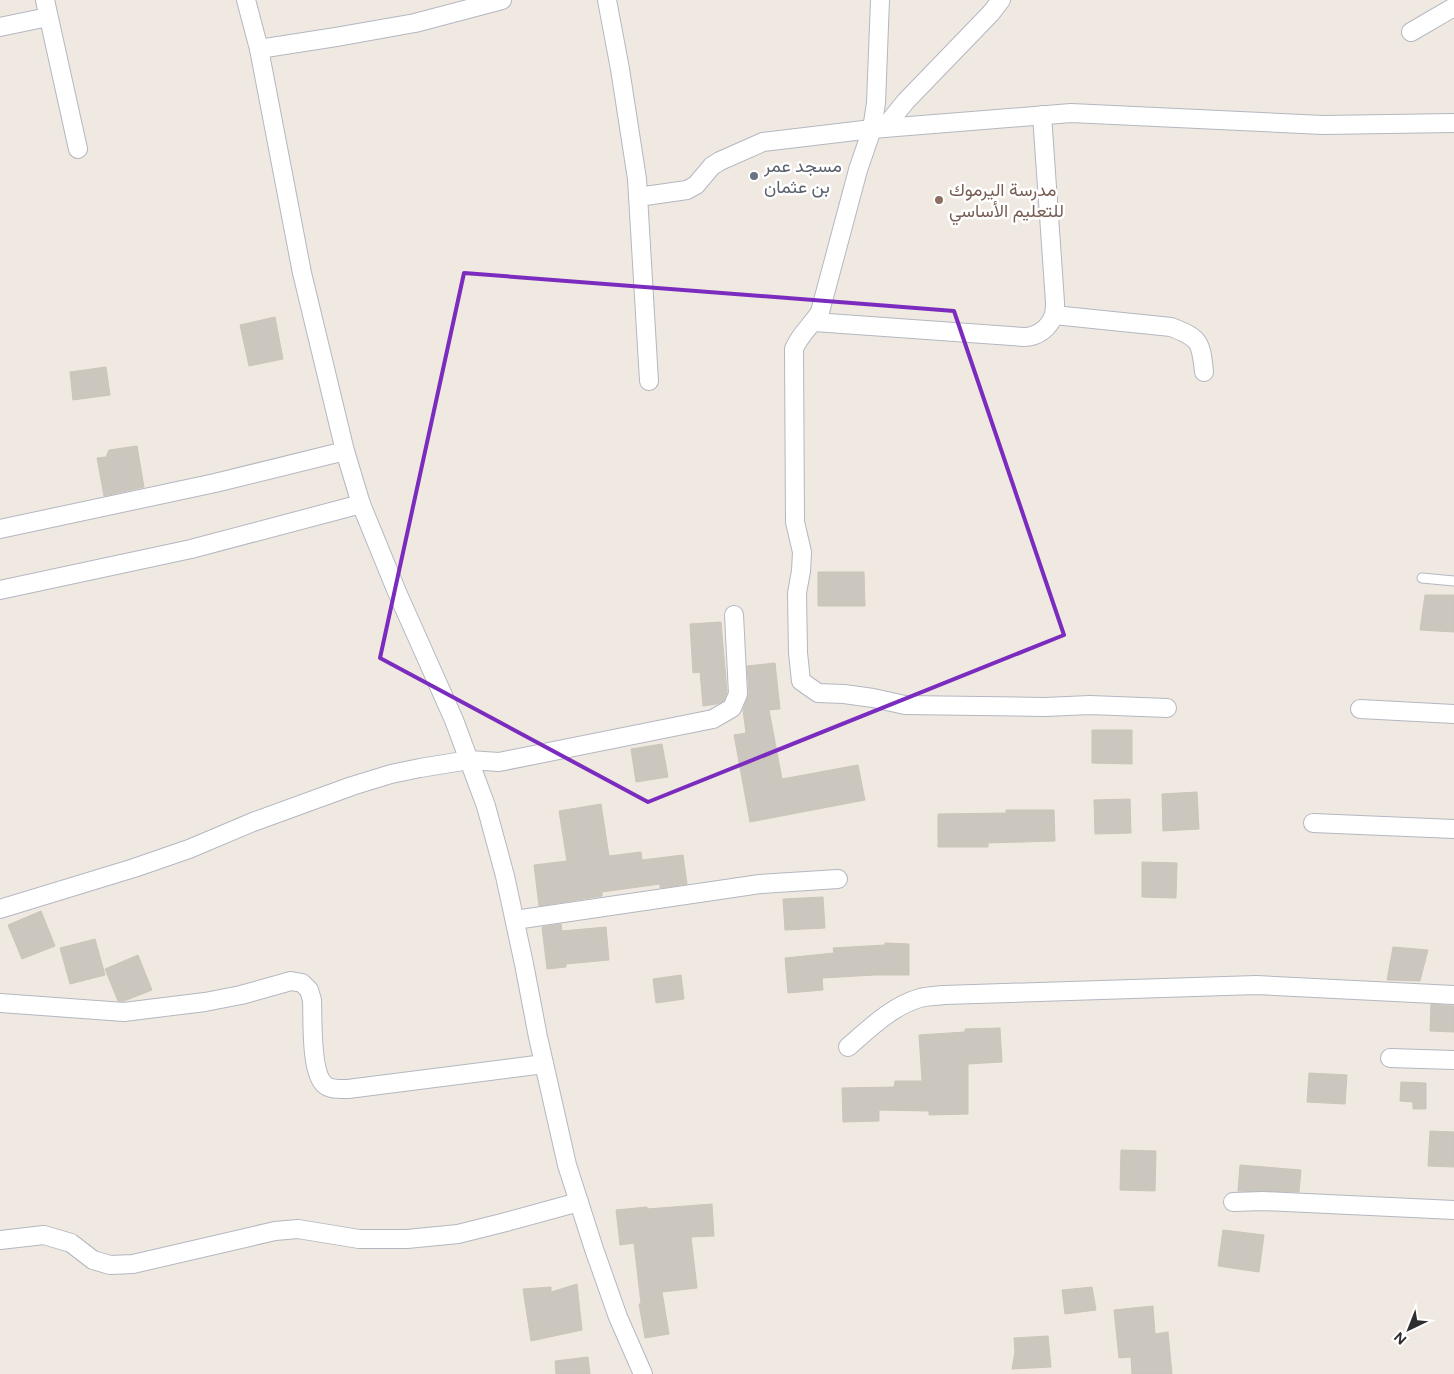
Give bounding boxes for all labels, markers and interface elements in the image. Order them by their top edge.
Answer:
place label: مسجد عمر بن عثمان [763,155,842,198]
marker: مسجد عمر بن عثمان [748,170,760,182]
place label: مدرسة اليرموك للتعليم الأساسي [949,179,1064,226]
marker: مدرسة اليرموك للتعليم الأساسي [933,194,945,206]
north arrow [1384,1304,1434,1354]
text: N [1391,1328,1410,1348]

